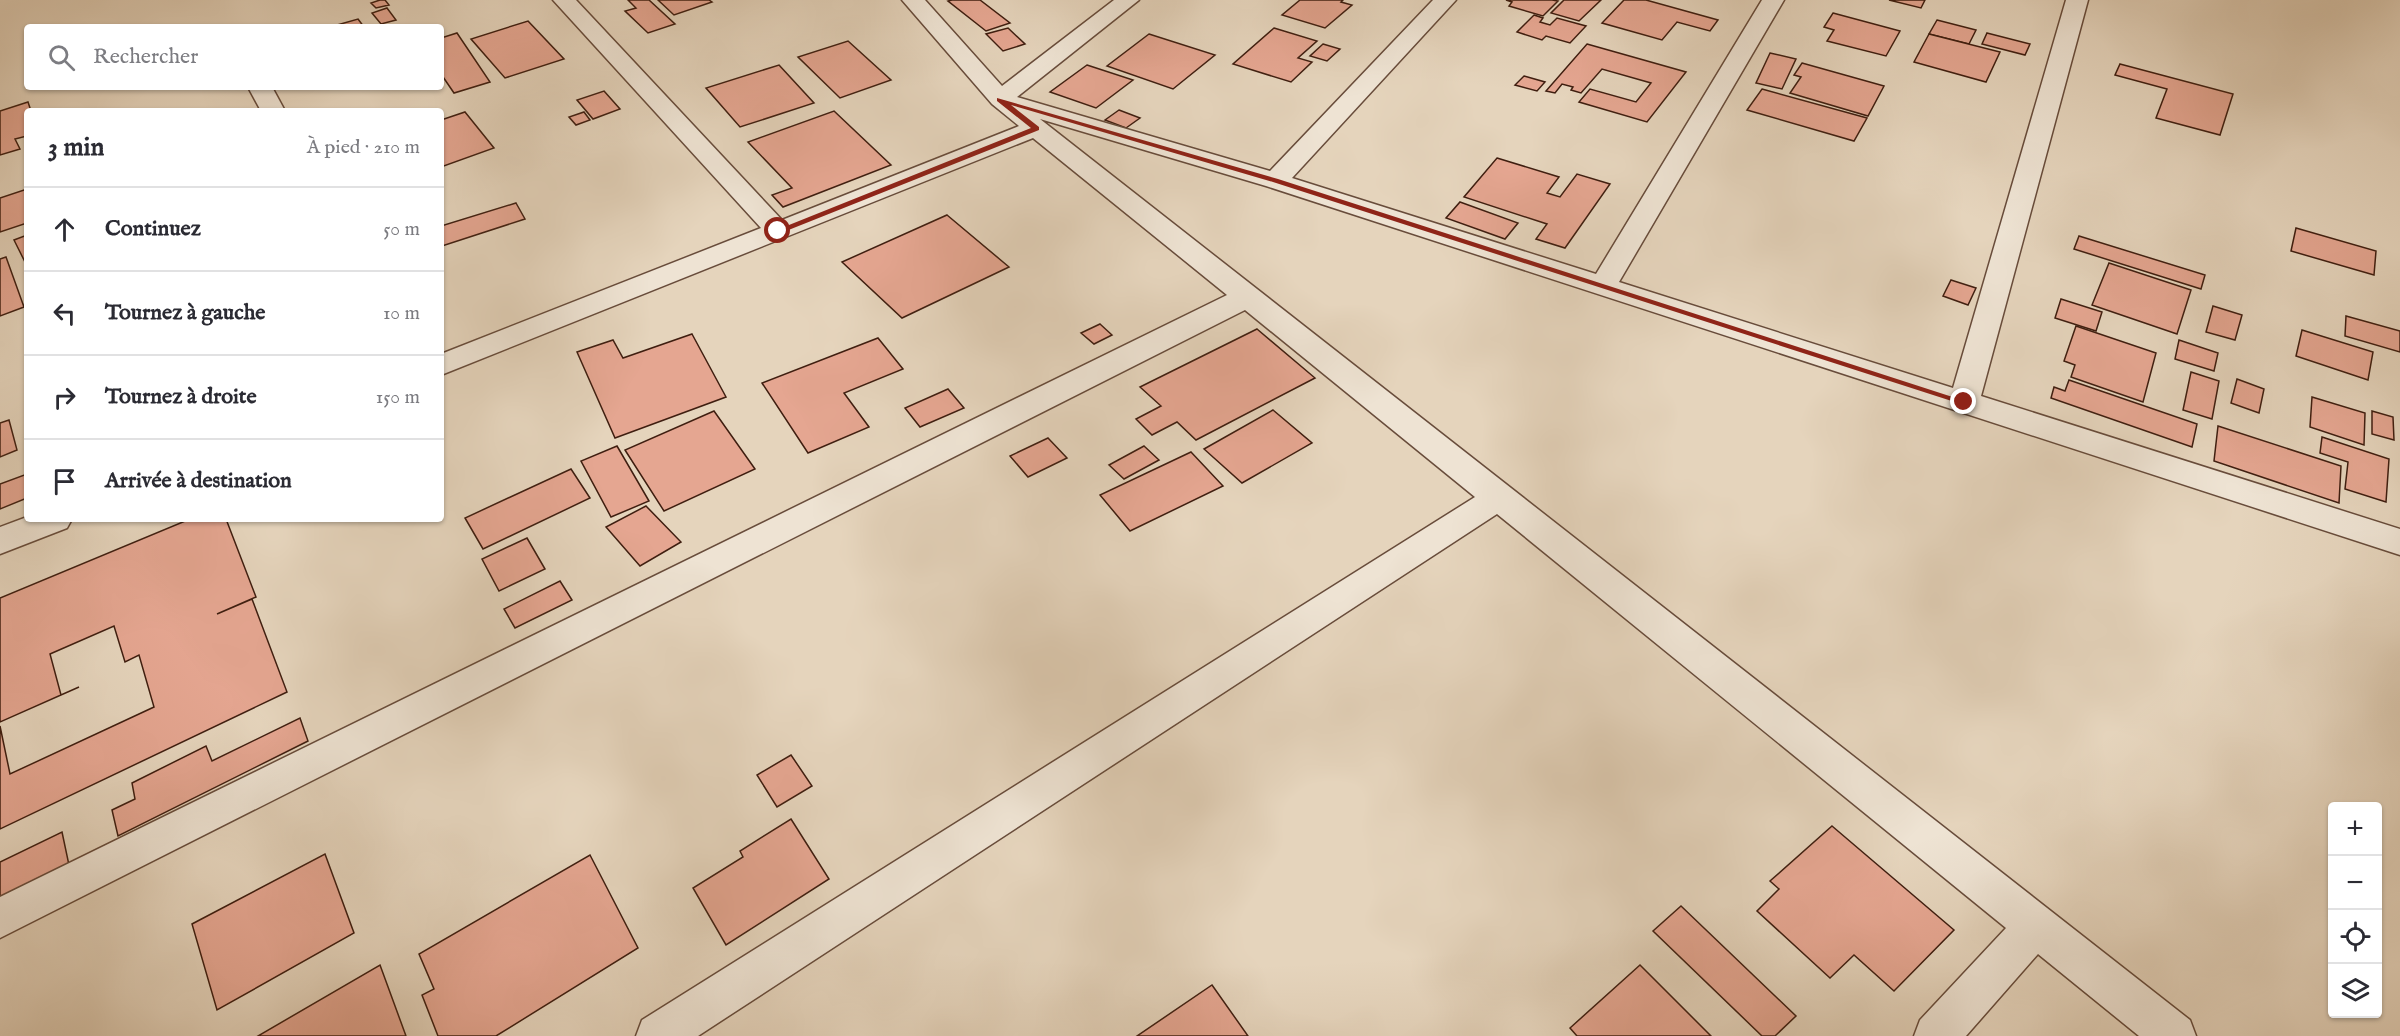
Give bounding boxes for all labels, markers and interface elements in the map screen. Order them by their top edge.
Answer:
search box [24,24,444,90]
icon: search [45,41,78,74]
text: Rechercher [93,43,198,71]
text: 3 min [48,131,104,164]
text: À pied · 210 m [307,135,420,160]
icon: ahead [48,213,81,246]
text: Continuez [105,215,201,243]
text: 50 m [383,217,420,242]
route start [764,217,790,243]
icon: left [48,297,81,330]
text: Tournez à gauche [105,299,265,327]
text: 10 m [383,301,420,326]
icon: right [48,381,81,414]
text: Tournez à droite [105,383,256,411]
text: 150 m [376,385,420,410]
route end [1950,388,1976,414]
icon: arrive [48,465,81,498]
text: Arrivée à destination [105,467,292,495]
map controls [2328,802,2382,1018]
button: + [2328,802,2382,856]
button: − [2328,856,2382,910]
button: locate [2328,910,2382,964]
button: layers [2328,964,2382,1018]

